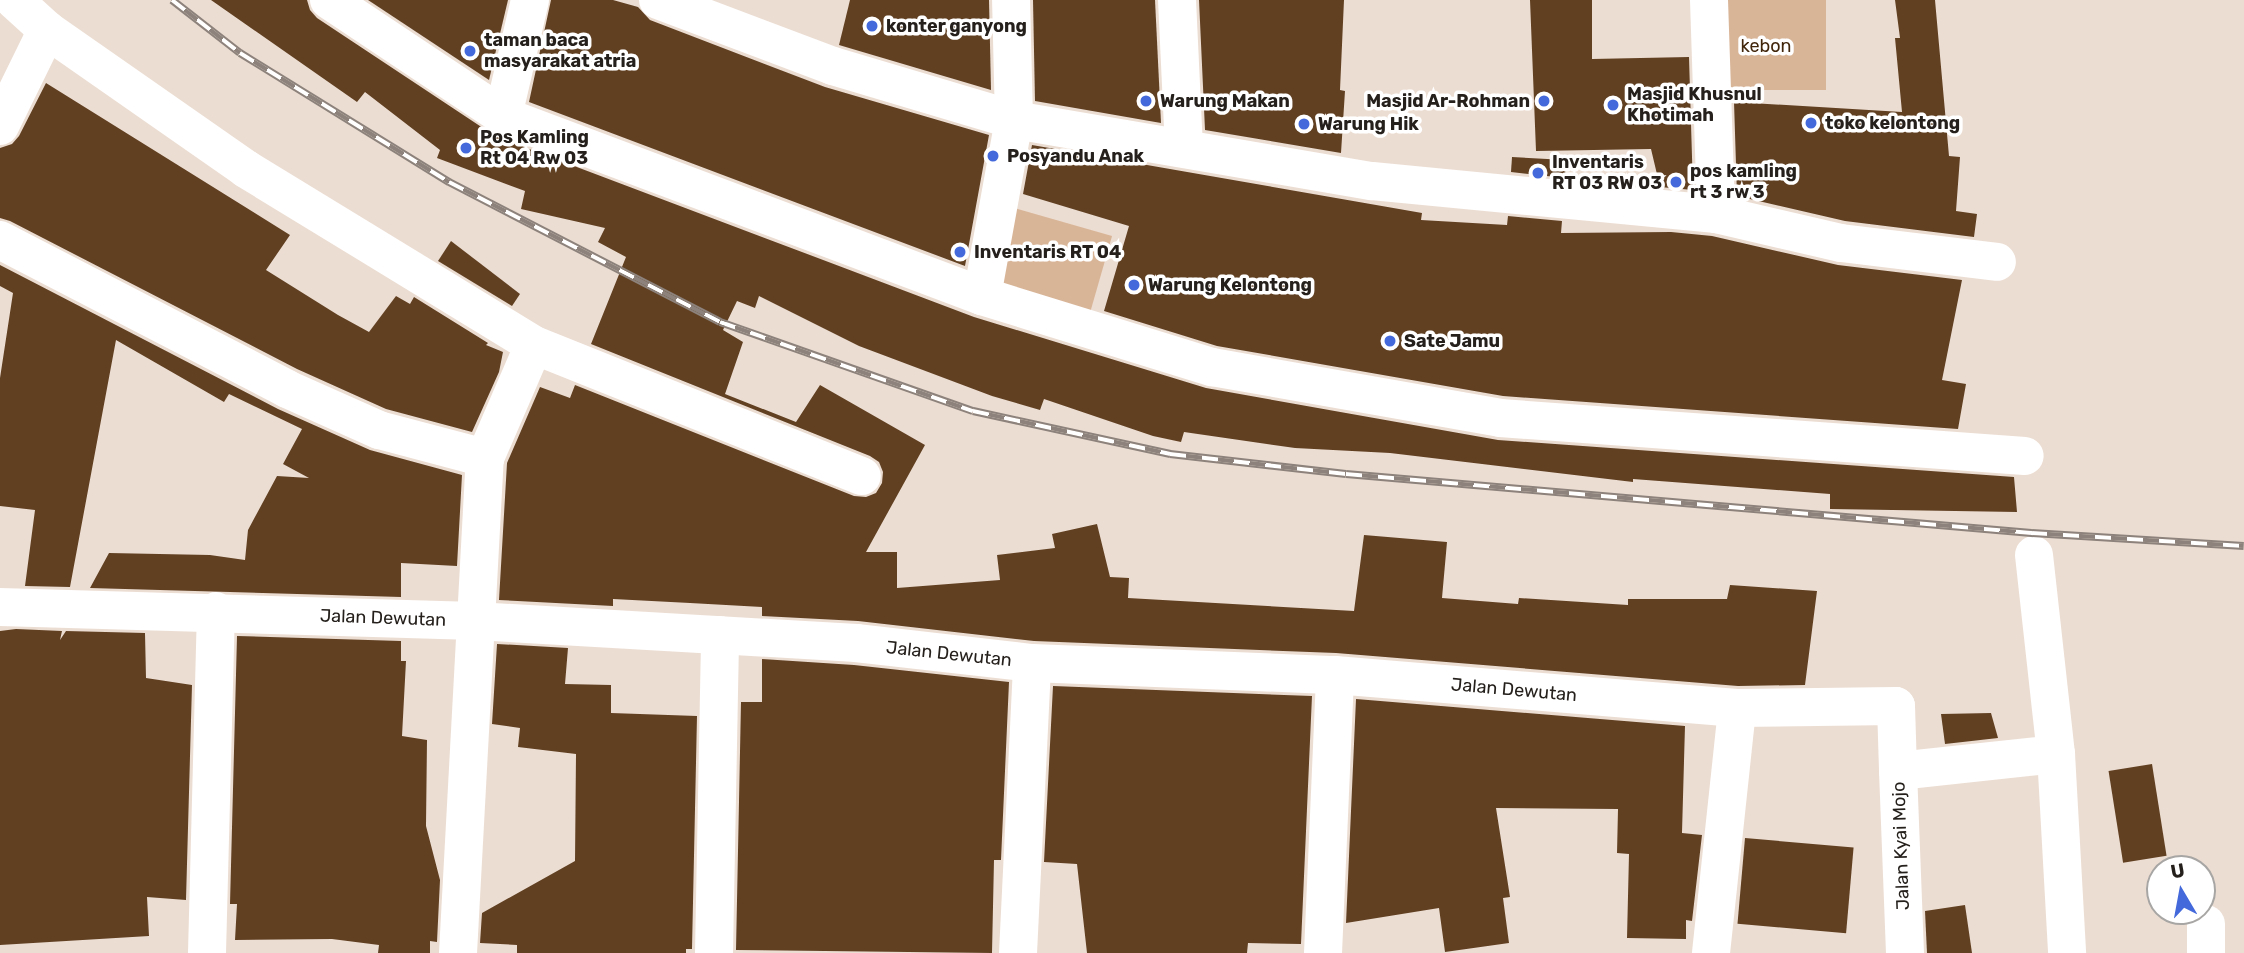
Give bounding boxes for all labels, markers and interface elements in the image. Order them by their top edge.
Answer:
place label: konter ganyong [886,15,1027,37]
marker: konter ganyong [864,18,880,34]
place label: taman baca masyarakat atria [484,30,636,72]
park label: kebon [1741,35,1791,57]
marker: taman baca masyarakat atria [462,43,478,59]
place label: Masjid Khusnul Khotimah [1627,84,1762,126]
place label: Warung Makan [1160,90,1290,112]
place label: Masjid Ar-Rohman [1366,90,1530,112]
marker: Warung Makan [1138,93,1154,109]
marker: Masjid Ar-Rohman [1536,93,1552,109]
marker: Masjid Khusnul Khotimah [1605,97,1621,113]
place label: toko kelontong [1825,112,1960,134]
place label: Warung Hik [1318,113,1419,135]
marker: toko kelontong [1803,115,1819,131]
marker: Warung Hik [1296,116,1312,132]
place label: Pos Kamling Rt 04 Rw 03 [480,127,589,170]
marker: Pos Kamling Rt 04 Rw 03 [458,140,474,156]
place label: Posyandu Anak [1007,145,1144,167]
marker: Posyandu Anak [985,148,1001,164]
place label: Inventaris RT 03 RW 03 [1552,152,1663,194]
place label: pos kamling rt 3 rw 3 [1690,161,1797,204]
marker: Inventaris RT 03 RW 03 [1530,165,1546,181]
marker: pos kamling rt 3 rw 3 [1668,174,1684,190]
place label: Inventaris RT 04 [974,241,1122,263]
marker: Inventaris RT 04 [952,244,968,260]
place label: Warung Kelontong [1148,274,1312,296]
marker: Warung Kelontong [1126,277,1142,293]
place label: Sate Jamu [1404,330,1500,352]
marker: Sate Jamu [1382,333,1398,349]
street label: Jalan Dewutan [320,605,446,631]
street label: Jalan Dewutan [885,637,1013,671]
street label: Jalan Dewutan [1450,674,1578,706]
street label: Jalan Kyai Mojo [1888,781,1914,911]
north arrow [2146,855,2216,925]
text: U [2169,858,2186,883]

